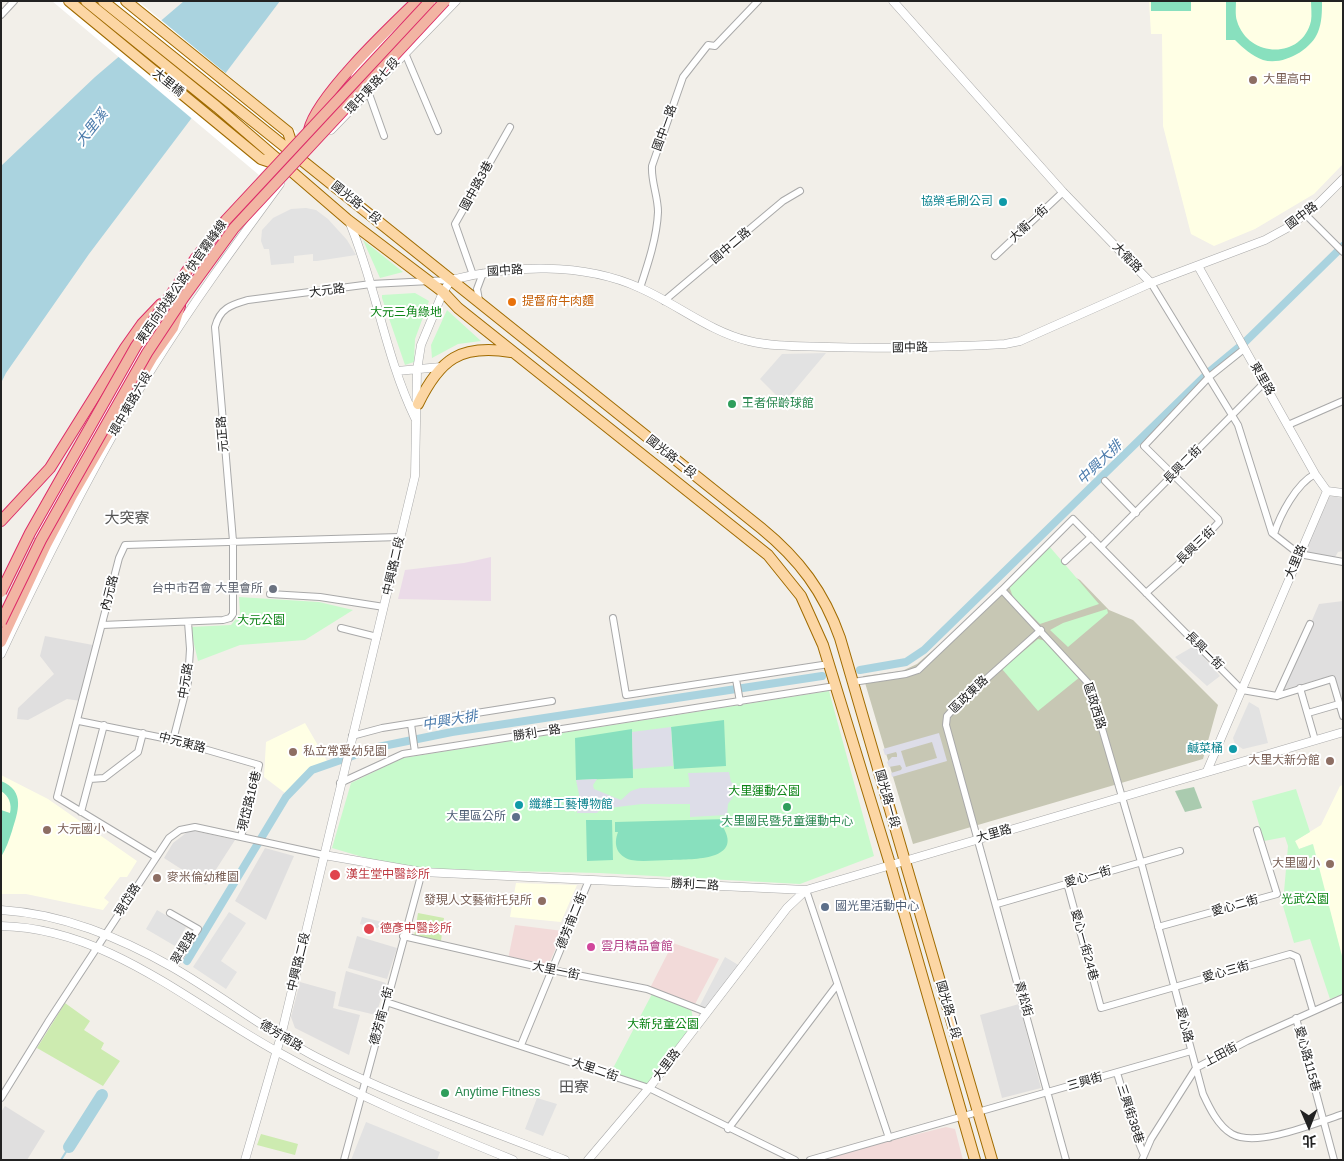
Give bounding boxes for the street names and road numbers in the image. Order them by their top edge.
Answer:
street label: 環中東路七段 [343,55,403,117]
street label: 大里橋 [149,66,187,100]
street label: 國中一路 [650,103,680,153]
street label: 國中路3巷 [457,159,497,213]
street label: 國光路一段 [328,179,384,227]
street label: 國中路 [1283,199,1321,233]
street label: 大衛一街 [1007,202,1051,246]
street label: 東西向快速公路 快官霧峰線 [134,218,230,346]
street label: 國中二路 [708,225,754,267]
street label: 大衛路 [1109,240,1145,276]
street label: 國中路 [487,263,523,279]
street label: 大元路 [308,281,346,301]
street label: 國中路 [892,340,928,356]
street label: 東里路 [1247,360,1277,398]
street label: 環中東路六段 [107,369,155,439]
street label: 元正路 [214,415,232,453]
street label: 國光路一段 [643,433,699,481]
street label: 長興二街 [1161,443,1205,487]
street label: 長興三街 [1174,524,1218,568]
street label: 中興路二段 [380,535,408,597]
street label: 大里路 [1282,543,1310,581]
street label: 內元路 [99,574,121,612]
street label: 長興一街 [1182,629,1226,673]
street label: 中元路 [176,662,196,700]
street label: 區政東路 [947,673,991,717]
street label: 區政西路 [1080,681,1108,731]
street label: 勝利一路 [512,722,562,744]
street label: 中元東路 [157,730,207,756]
street label: 國光路一段 [872,768,902,830]
street label: 現岱路16巷 [236,769,264,833]
street label: 大里路 [975,822,1013,846]
street label: 愛心一街 [1063,863,1113,891]
street label: 勝利二路 [671,877,719,893]
street label: 現岱路 [112,881,144,919]
street label: 德芳南二街 [554,890,590,952]
street label: 愛心二街 [1210,892,1260,920]
street label: 愛心一街24巷 [1068,908,1100,982]
street label: 翠堤路 [169,929,199,967]
street label: 中興路二段 [285,931,313,993]
street label: 愛心三街 [1201,958,1251,986]
street label: 大里一街 [531,959,581,983]
street label: 國光路二段 [933,979,963,1041]
street label: 青松街 [1011,980,1035,1018]
street label: 德芳南一街 [367,985,397,1047]
street label: 愛心路 [1173,1006,1195,1044]
street label: 德芳南路 [257,1017,305,1055]
street label: 愛心路115巷 [1291,1025,1323,1093]
street label: 上田街 [1202,1040,1240,1070]
street label: 大里路 [650,1046,684,1084]
street label: 大里二街 [570,1055,620,1085]
street label: 三興街 [1066,1070,1104,1094]
street label: 三興街38巷 [1114,1083,1146,1145]

